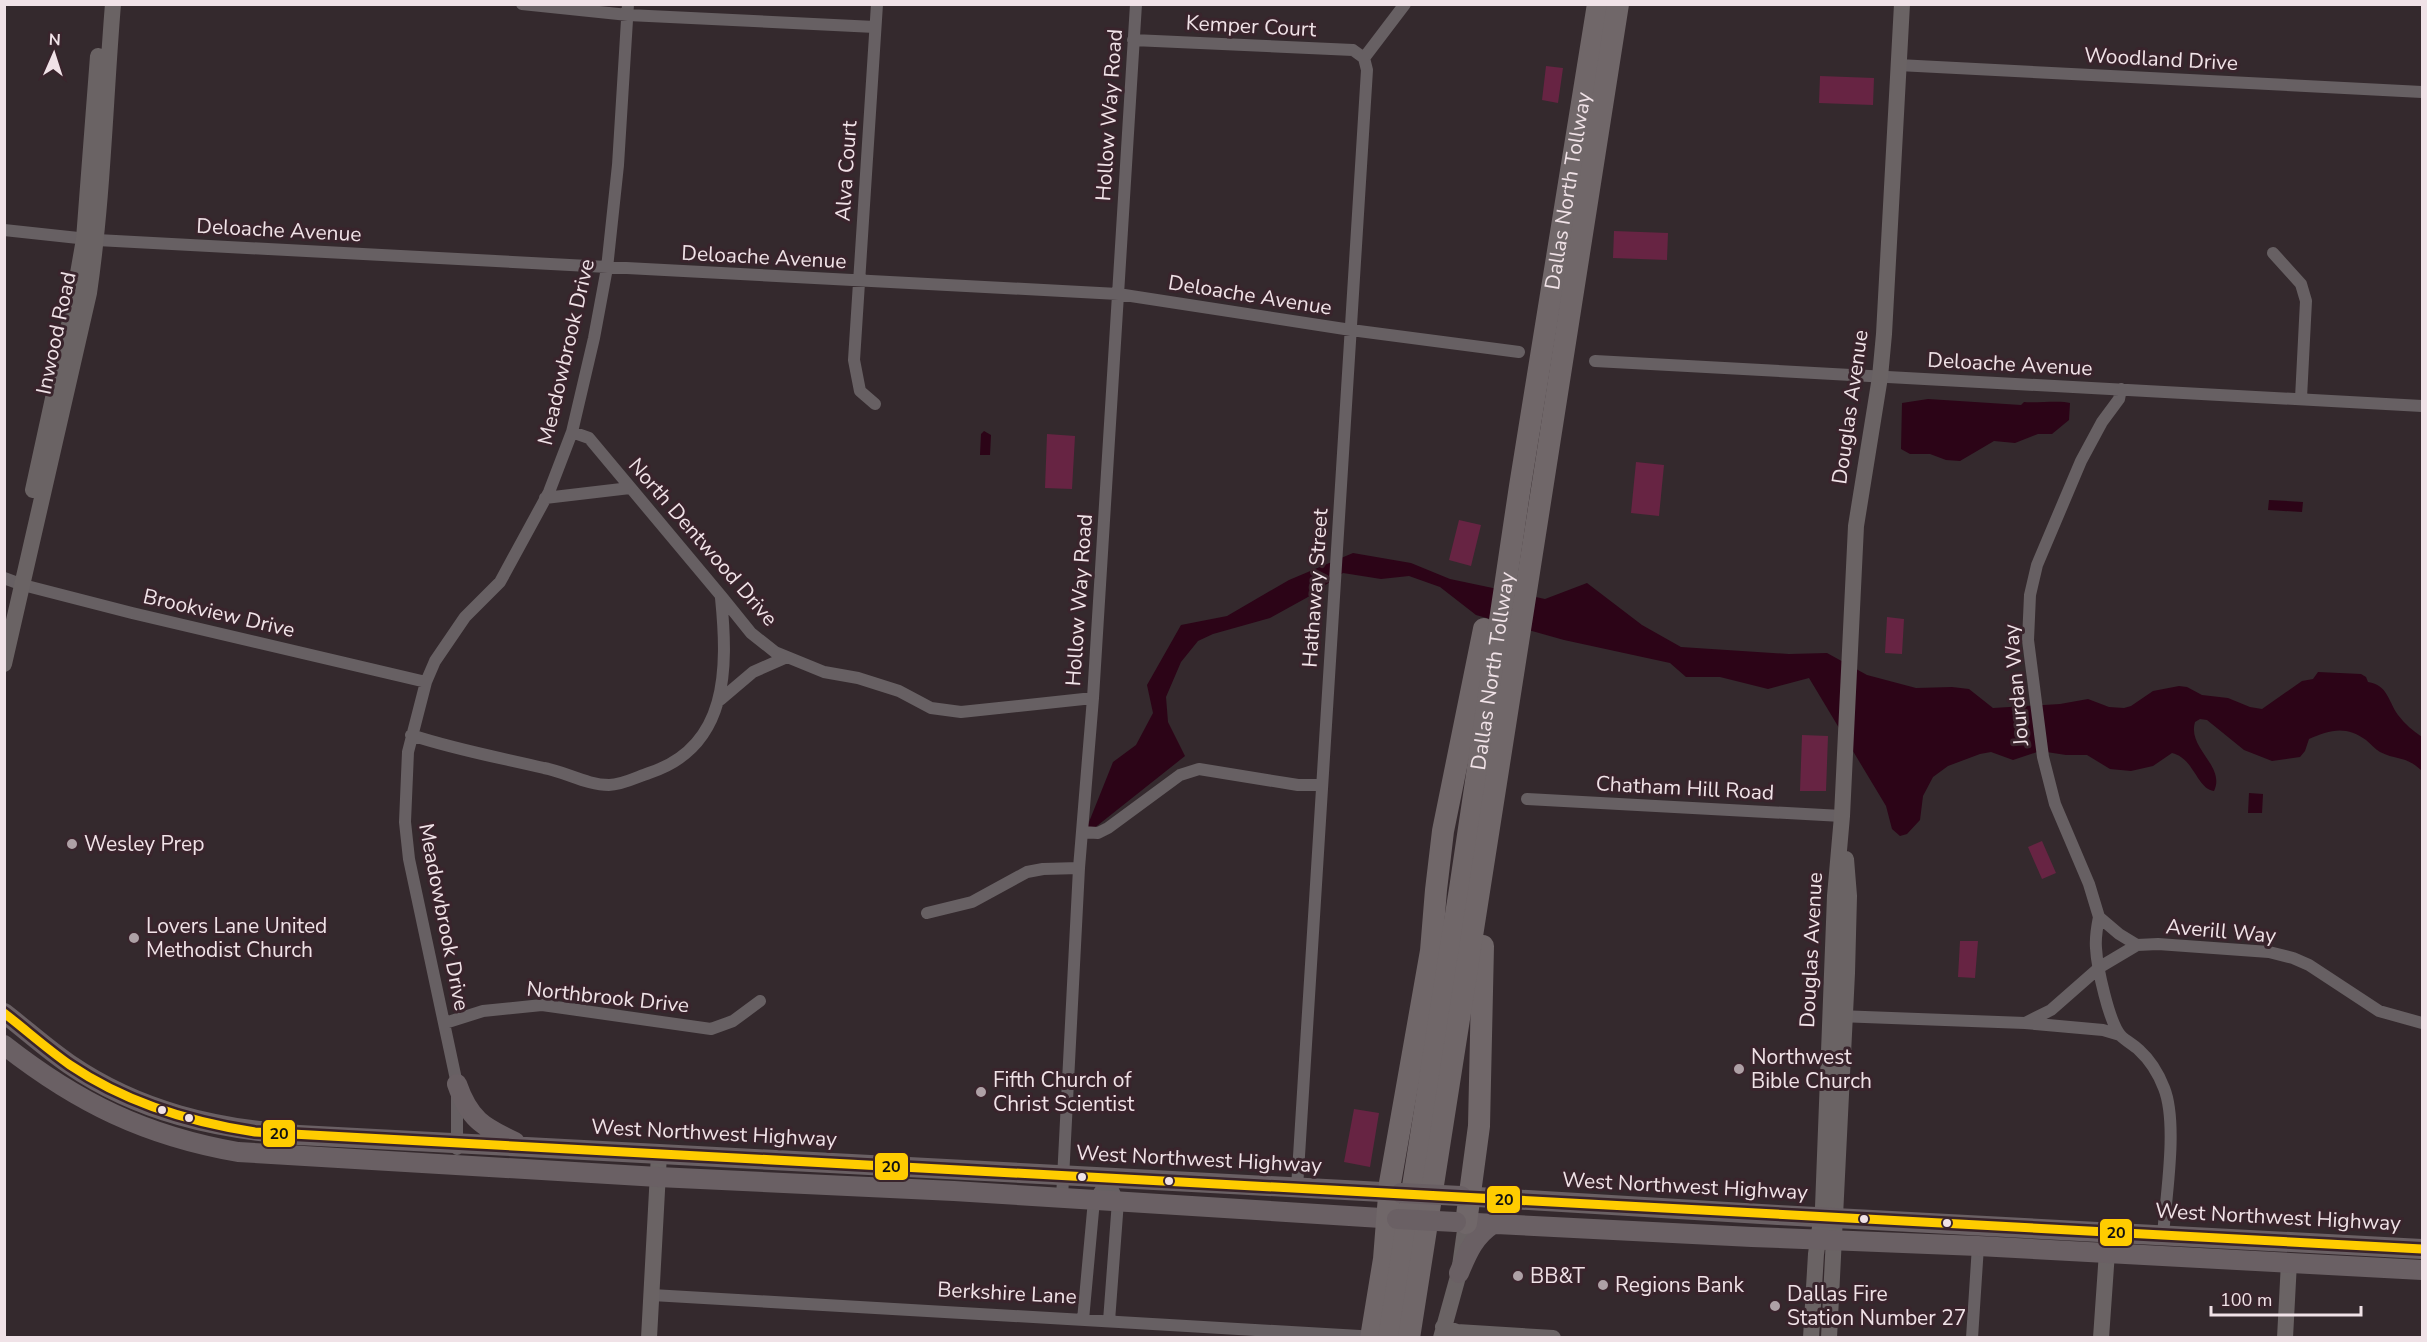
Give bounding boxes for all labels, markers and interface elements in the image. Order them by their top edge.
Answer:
street label: Kemper Court [1185,9,1318,43]
north arrow [24,24,84,84]
street label: Hollow Way Road [1089,28,1129,202]
text: N [48,29,61,51]
street label: Woodland Drive [2083,41,2239,77]
street label: Dallas North Tollway [1538,90,1598,292]
street label: Alva Court [829,119,864,222]
street label: Deloache Avenue [196,212,362,248]
street label: Deloache Avenue [681,239,847,275]
street label: Meadowbrook Drive [531,256,601,448]
street label: Deloache Avenue [1166,268,1334,322]
street label: Inwood Road [29,269,83,397]
street label: Douglas Avenue [1825,328,1875,486]
street label: Deloache Avenue [1927,346,2093,382]
street label: North Dentwood Drive [622,452,784,632]
street label: Hathaway Street [1295,507,1335,668]
street label: Hollow Way Road [1059,513,1099,687]
street label: Dallas North Tollway [1464,570,1521,772]
street label: Brookview Drive [140,582,298,644]
street label: Jourdan Way [1997,623,2035,748]
street label: Chatham Hill Road [1595,769,1775,807]
street label: Meadowbrook Drive [412,821,476,1013]
place label: Wesley Prep [84,830,204,858]
marker: Wesley Prep [65,837,79,851]
street label: Douglas Avenue [1793,872,1829,1028]
place label: Lovers Lane United Methodist Church [146,912,327,964]
street label: Averill Way [2165,912,2277,950]
marker: Lovers Lane United Methodist Church [127,931,141,945]
street label: Northbrook Drive [525,975,691,1019]
place label: Northwest Bible Church [1751,1043,1872,1095]
marker: Northwest Bible Church [1732,1062,1746,1076]
place label: Fifth Church of Christ Scientist [993,1066,1135,1118]
marker: Fifth Church of Christ Scientist [974,1085,988,1099]
unlabelled marker [156,1104,168,1116]
unlabelled marker [183,1112,195,1124]
street label: West Northwest Highway [590,1113,838,1153]
line badge: 20 [262,1119,296,1148]
text: 20 [269,1123,289,1145]
street label: West Northwest Highway [1075,1139,1323,1179]
line badge: 20 [874,1152,909,1181]
text: 20 [881,1156,901,1178]
street label: West Northwest Highway [1561,1166,1809,1206]
unlabelled marker [1076,1171,1088,1183]
unlabelled marker [1163,1175,1175,1187]
line badge: 20 [1486,1185,1521,1214]
text: 20 [1494,1189,1514,1211]
street label: West Northwest Highway [2154,1197,2402,1237]
unlabelled marker [1858,1213,1870,1225]
unlabelled marker [1941,1217,1953,1229]
line badge: 20 [2099,1218,2133,1247]
text: 20 [2106,1222,2126,1244]
place label: BB&T [1530,1262,1585,1290]
marker: BB&T [1511,1269,1525,1283]
place label: Regions Bank [1615,1271,1745,1299]
street label: Berkshire Lane [937,1275,1077,1311]
marker: Regions Bank [1596,1278,1610,1292]
scale bar [2211,1279,2361,1317]
place label: Dallas Fire Station Number 27 [1787,1280,1966,1332]
text: 100 m [2220,1288,2272,1312]
marker: Dallas Fire Station Number 27 [1768,1299,1782,1313]

